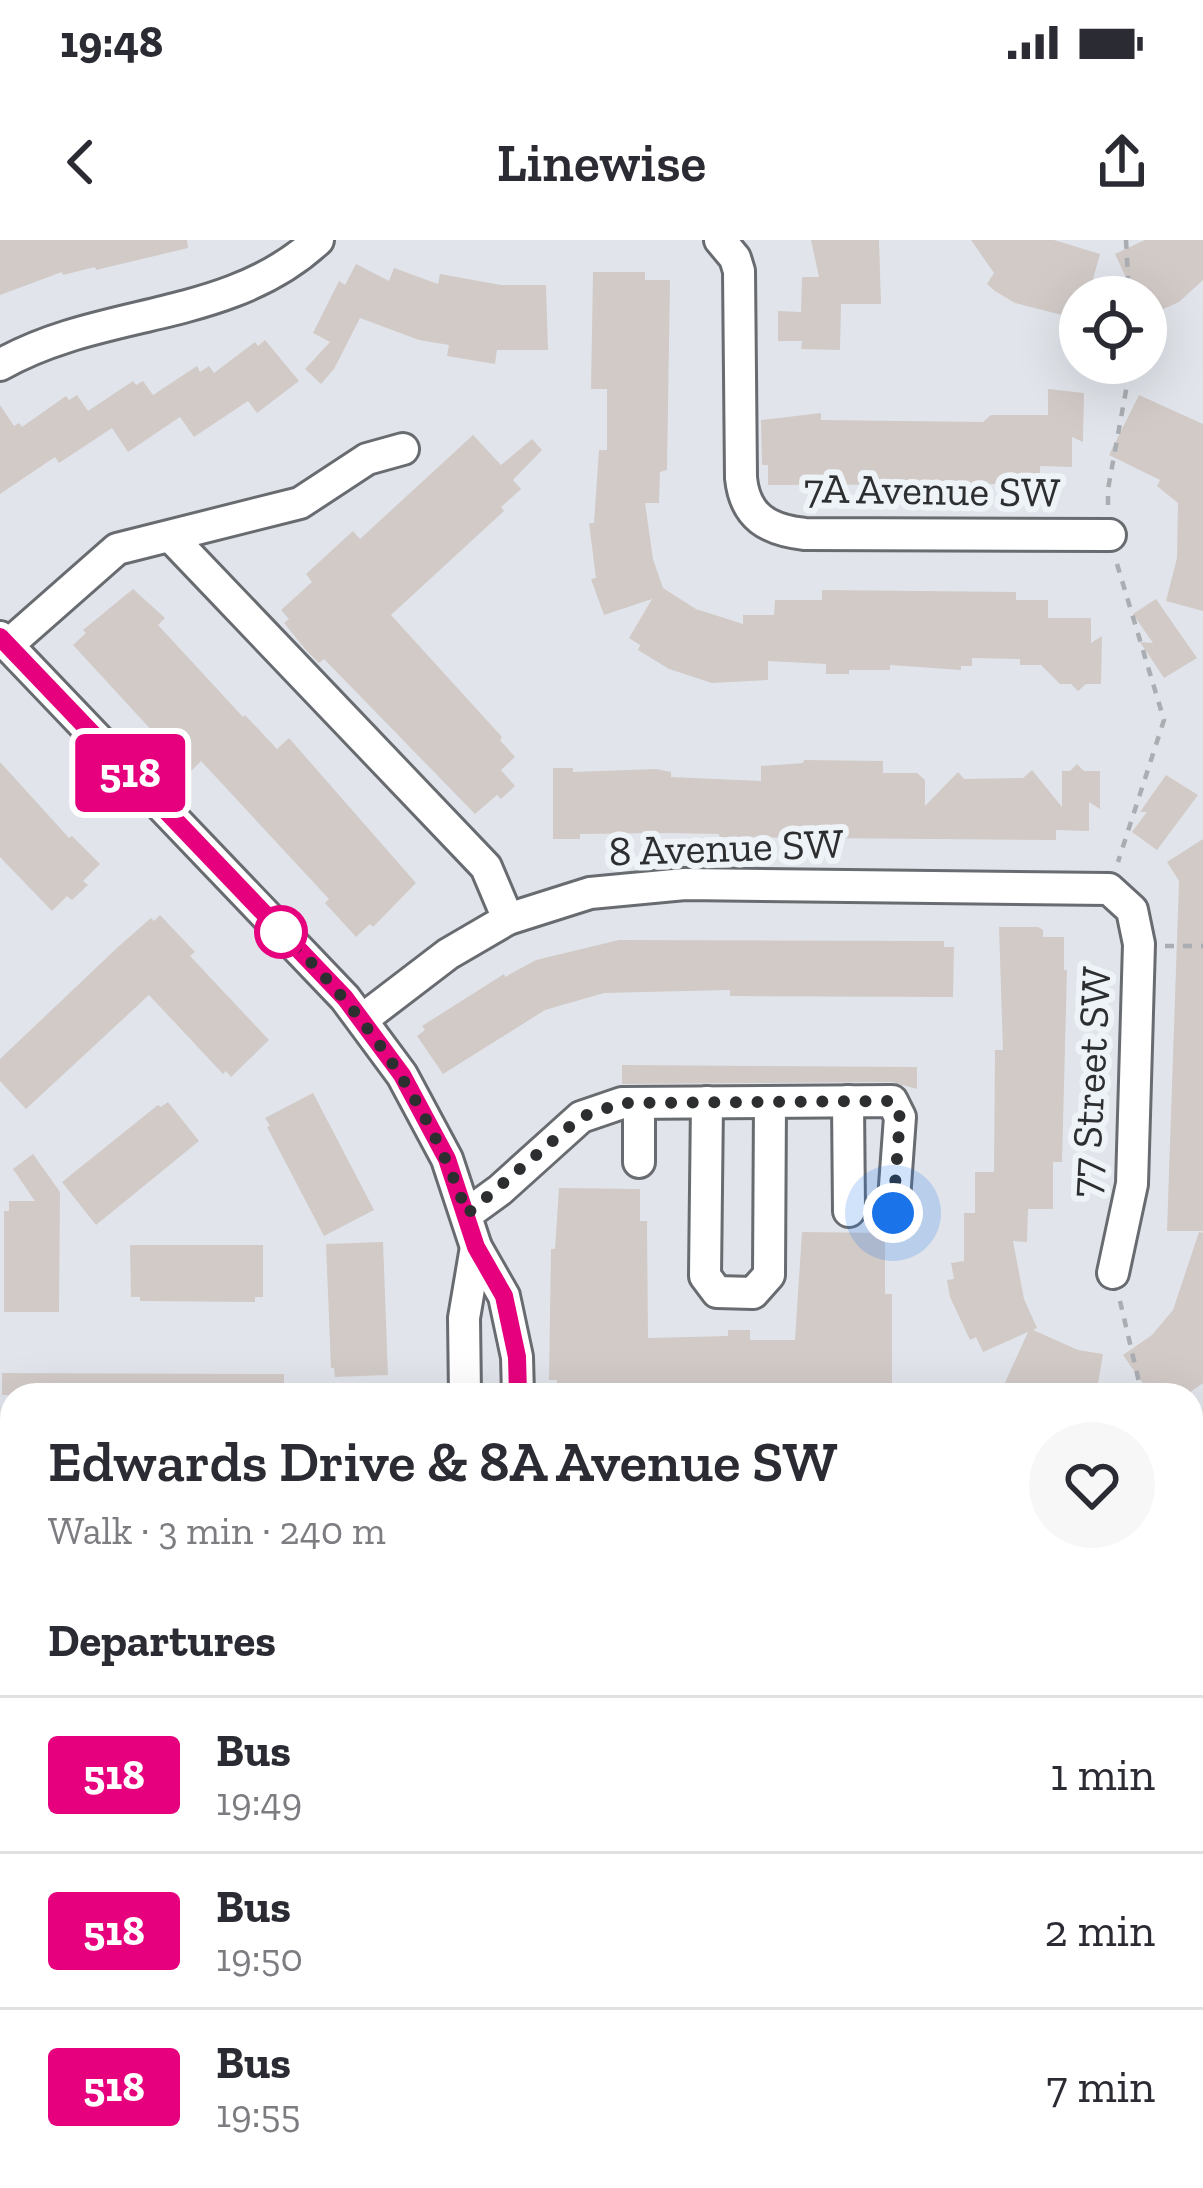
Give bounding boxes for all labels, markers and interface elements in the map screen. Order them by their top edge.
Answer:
text: 19:48 [60,15,163,69]
icon: back [48,129,114,195]
icon: share [1089,129,1155,195]
text: Linewise [497,130,706,195]
map controls [1059,276,1167,384]
button: locate [1059,276,1167,384]
street label: 7A Avenue SW [803,462,1061,518]
line badge: 518 [61,734,199,812]
text: 518 [99,747,161,798]
street label: 8 Avenue SW [608,817,845,877]
unlabelled marker [256,907,306,957]
street label: 77 Street SW [1058,965,1122,1199]
your location [863,1183,923,1243]
button: heart [1029,1422,1155,1548]
text: Edwards Drive & 8A Avenue SW [48,1427,838,1496]
text: Walk · 3 min · 240 m [48,1507,386,1554]
text: Departures [48,1614,276,1668]
text: Bus [216,1724,291,1778]
text: 1 min [1050,1748,1155,1802]
text: 518 [83,1749,145,1800]
text: 19:49 [216,1778,302,1825]
text: Bus [216,1880,291,1934]
text: 2 min [1044,1904,1155,1958]
text: 518 [83,1905,145,1956]
text: 19:50 [216,1934,303,1981]
text: Bus [216,2036,291,2090]
text: 7 min [1046,2060,1155,2114]
text: 518 [83,2061,145,2112]
text: 19:55 [216,2090,300,2137]

